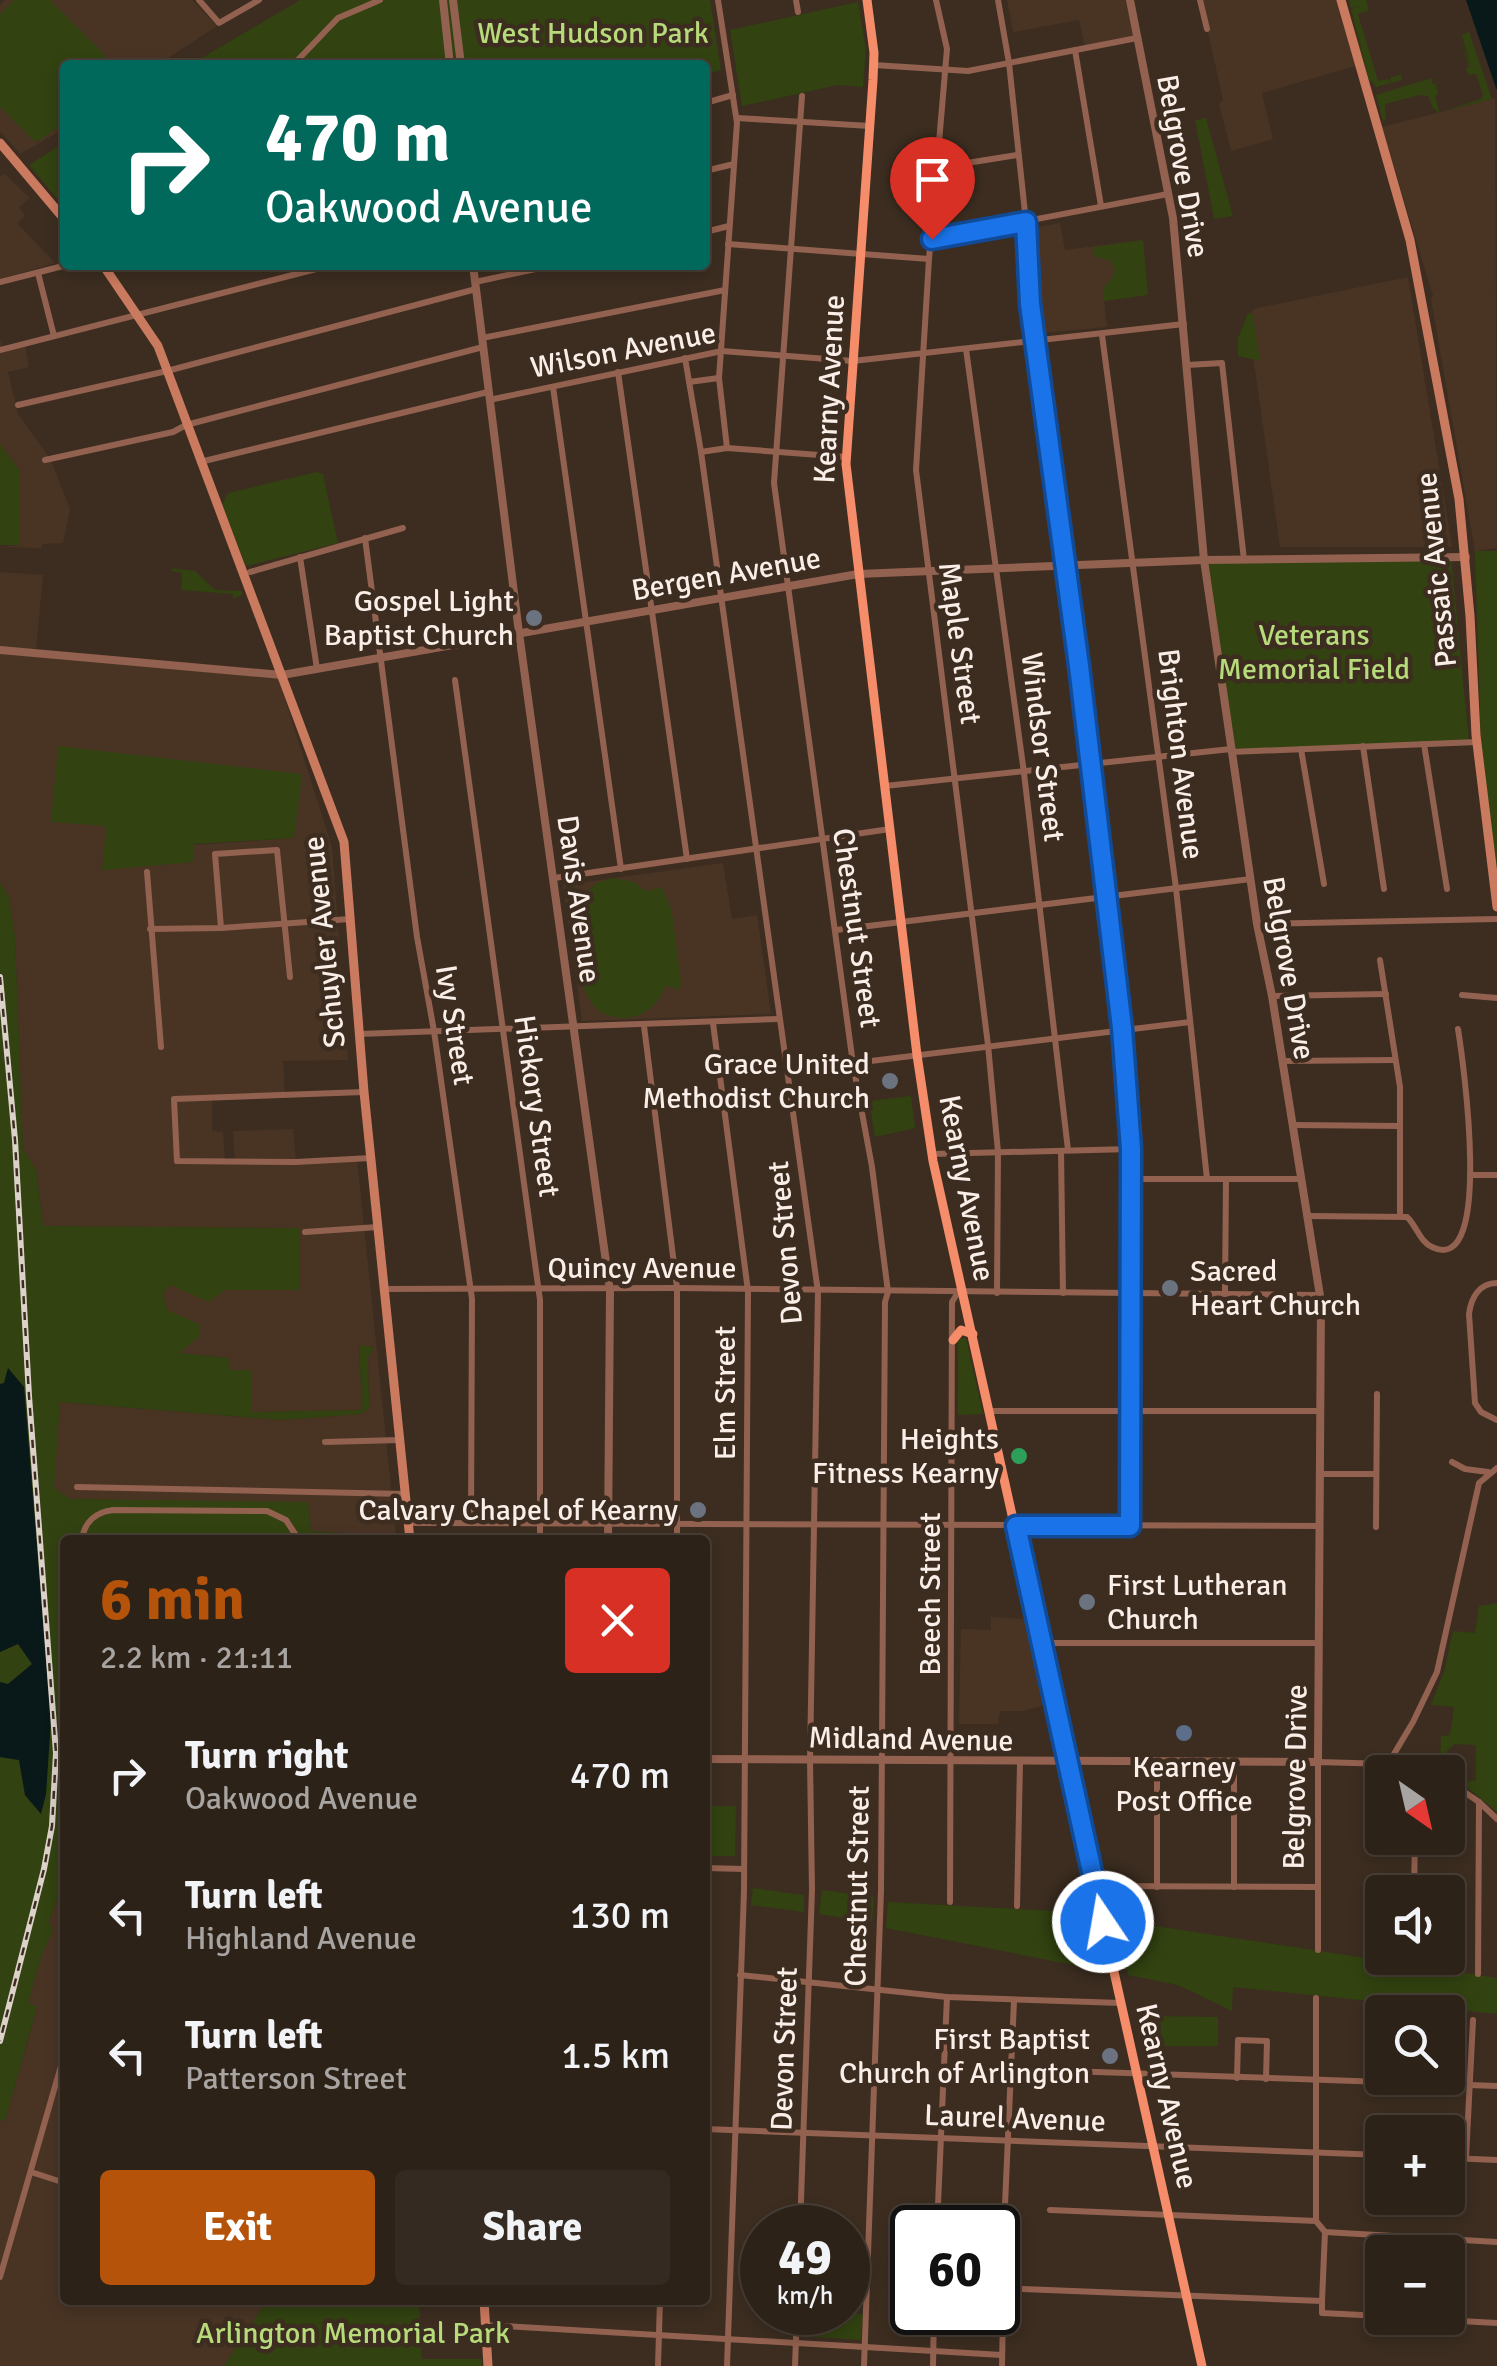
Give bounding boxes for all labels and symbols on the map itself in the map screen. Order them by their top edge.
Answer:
park label: West Hudson Park [477,15,709,52]
street label: Belgrove Drive [1148,72,1217,261]
pin [890,137,975,240]
street label: Kearny Avenue [806,294,853,484]
street label: Wilson Avenue [527,314,719,387]
street label: Passaic Avenue [1408,471,1465,669]
street label: Bergen Avenue [629,540,824,609]
street label: Maple Street [930,559,989,727]
place label: Gospel Light Baptist Church [324,583,514,654]
marker: Gospel Light Baptist Church [523,607,545,629]
park label: Veterans Memorial Field [1218,617,1410,688]
street label: Brighton Avenue [1149,646,1212,862]
street label: Windsor Street [1013,650,1072,844]
street label: Davis Avenue [548,813,609,985]
street label: Chestnut Street [824,826,889,1030]
street label: Schuyler Avenue [295,834,354,1050]
street label: Belgrove Drive [1254,874,1323,1063]
street label: Ivy Street [427,962,482,1088]
street label: Hickory Street [505,1013,568,1199]
place label: Grace United Methodist Church [642,1046,870,1117]
marker: Grace United Methodist Church [879,1070,901,1092]
street label: Kearny Avenue [930,1092,1003,1284]
street label: Devon Street [760,1160,811,1326]
street label: Quincy Avenue [548,1250,736,1287]
place label: Sacred Heart Church [1190,1253,1361,1324]
marker: Sacred Heart Church [1159,1277,1181,1299]
street label: Elm Street [707,1326,744,1460]
place label: Heights Fitness Kearny [812,1421,999,1492]
marker: Heights Fitness Kearny [1008,1445,1030,1467]
place label: Calvary Chapel of Kearny [359,1492,678,1529]
marker: Calvary Chapel of Kearny [687,1499,709,1521]
street label: Beech Street [912,1512,949,1676]
place label: First Lutheran Church [1107,1567,1288,1638]
marker: First Lutheran Church [1076,1591,1098,1613]
street label: Belgrove Drive [1275,1684,1316,1870]
street label: Midland Avenue [808,1719,1014,1760]
marker: Kearney Post Office [1173,1722,1195,1744]
place label: Kearney Post Office [1115,1749,1253,1820]
north arrow [1365,1755,1465,1855]
street label: Chestnut Street [837,1785,878,1987]
position arrow [1051,1870,1155,1974]
street label: Devon Street [763,1966,806,2132]
street label: Kearny Avenue [1127,2000,1206,2192]
place label: First Baptist Church of Arlington [839,2021,1090,2092]
marker: First Baptist Church of Arlington [1099,2045,1121,2067]
street label: Laurel Avenue [924,2097,1106,2140]
speed limit sign: 60 [890,2205,1020,2335]
park label: Arlington Memorial Park [196,2315,510,2352]

